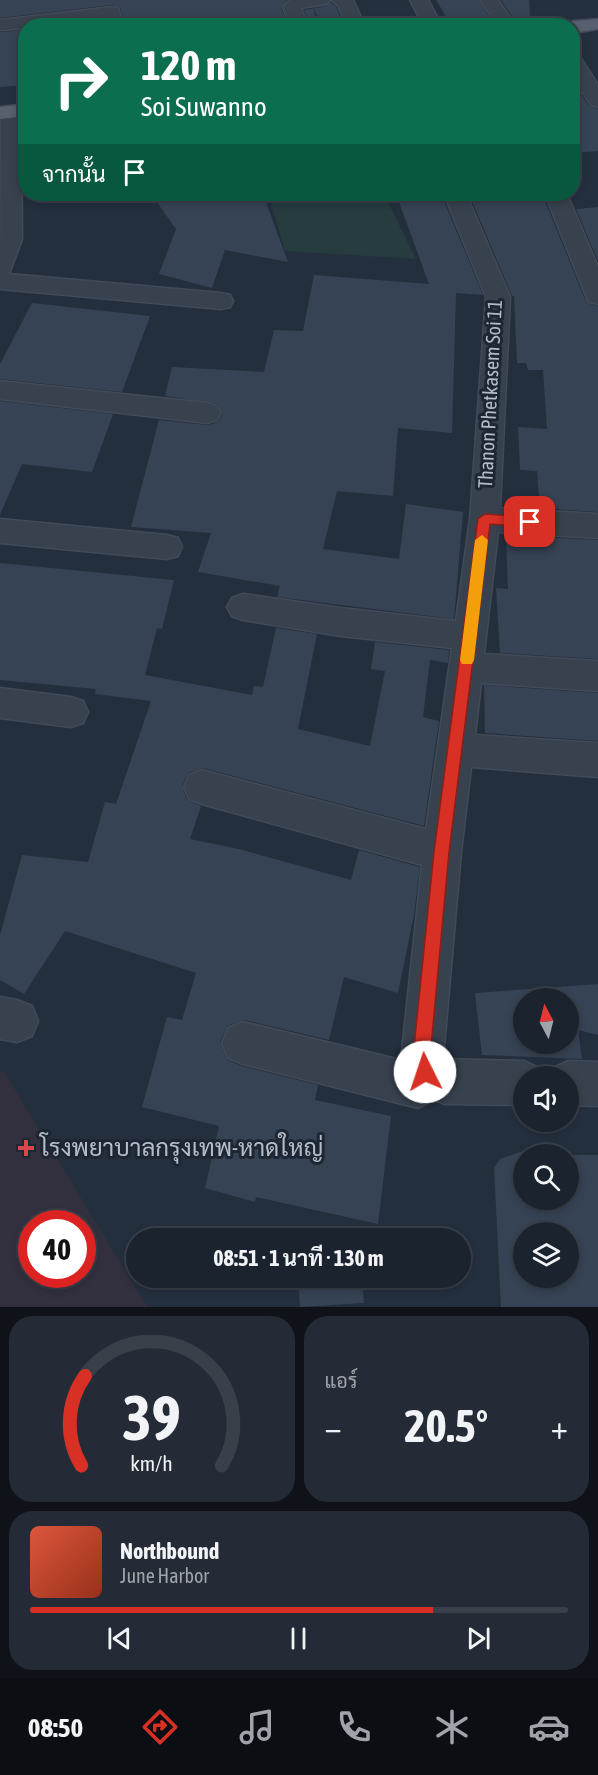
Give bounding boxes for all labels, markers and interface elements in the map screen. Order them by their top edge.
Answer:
text: 120 m [141,41,236,89]
icon: right [42,42,120,120]
text: Soi Suwanno [141,91,267,122]
icon: arrive [118,156,151,189]
text: จากนั้น [42,161,106,187]
street label: Thanon Phetkasem Soi 11 [473,299,506,489]
pin [504,496,555,547]
icon: arrive [513,505,546,538]
north arrow [513,988,579,1054]
map controls [513,988,579,1288]
position arrow [393,1040,457,1104]
button: sound [513,1066,579,1132]
place label: โรงพยาบาลกรุงเทพ-หาดใหญ่ [38,1132,324,1164]
marker: โรงพยาบาลกรุงเทพ-หาดใหญ่ [17,1139,35,1157]
button: search [513,1144,579,1210]
speed limit sign: 40 [18,1210,96,1288]
button: layers [513,1222,579,1288]
text: 08:51 · 1 นาที · 130 m [213,1245,384,1271]
text: แอร์ [325,1369,358,1392]
text: 39 [122,1382,181,1453]
text: 20.5° [404,1400,488,1452]
text: − [325,1408,342,1446]
text: + [551,1408,568,1446]
text: km/h [130,1451,173,1476]
text: Northbound [120,1538,219,1564]
text: June Harbor [120,1564,209,1587]
icon: previous [103,1622,136,1655]
icon: pause [282,1622,315,1655]
icon: next [462,1622,495,1655]
icon: directions [139,1706,181,1748]
icon: music [236,1706,278,1748]
icon: phone [333,1706,375,1748]
icon: climate [431,1706,473,1748]
icon: car [528,1706,570,1748]
text: 08:50 [28,1712,83,1743]

